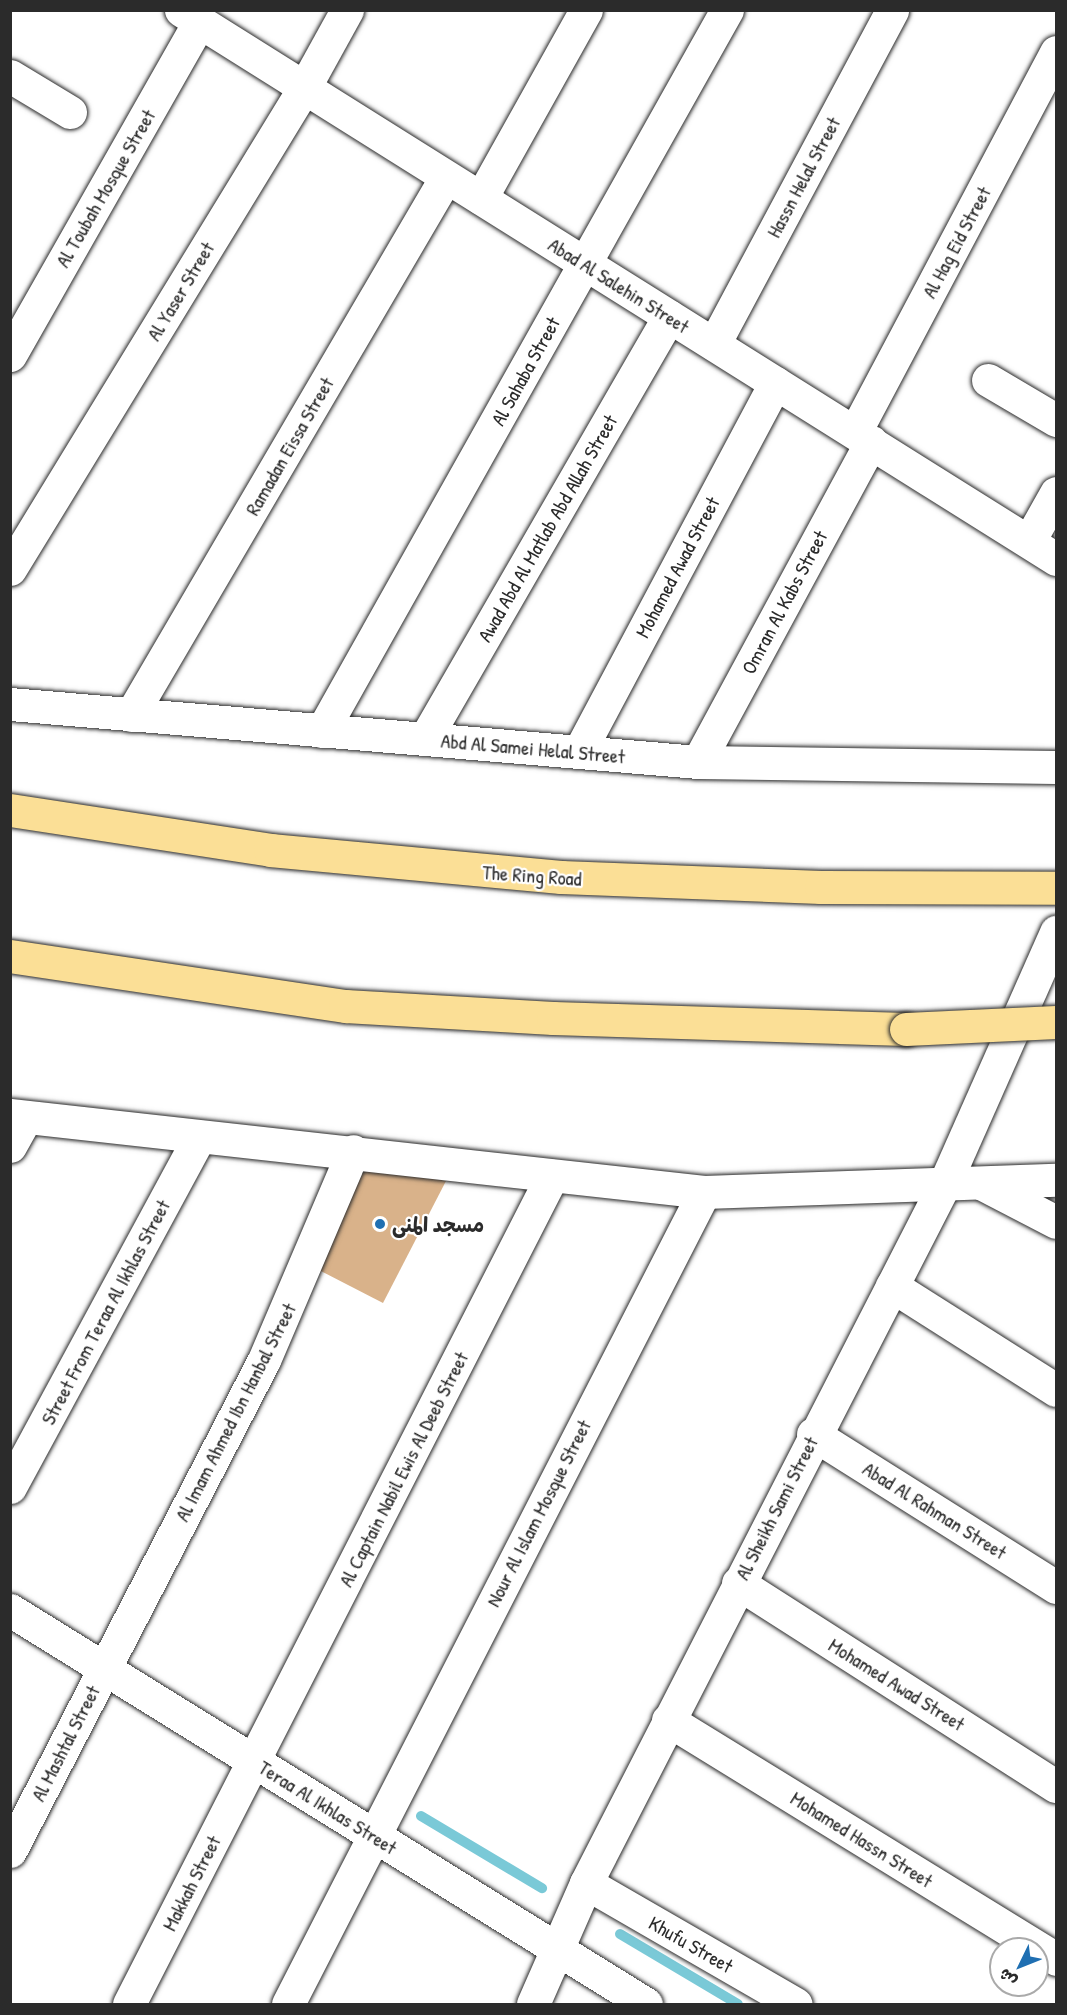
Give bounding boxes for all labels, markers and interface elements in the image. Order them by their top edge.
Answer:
street label: Al Toubah Mosque Street [50,105,160,271]
street label: Hassn Helal Street [761,113,845,241]
street label: Al Hag Eid Street [917,182,995,302]
street label: Abad Al Salehin Street [544,232,694,338]
street label: Al Yaser Street [141,237,219,345]
street label: Al Sahaba Street [485,313,565,429]
street label: Ramadan Eissa Street [240,373,338,519]
street label: Awad Abd Al Matlab Abd Allah Street [472,410,622,646]
street label: Mohamed Awad Street [630,493,724,641]
street label: Omran Al Kabs Street [736,526,832,678]
street label: Abd Al Samei Helal Street [440,728,626,768]
street label: The Ring Road [482,860,582,890]
street label: Street From Teraa Al Ikhlas Street [35,1196,175,1428]
place label: مسجد المنى [392,1212,484,1236]
marker: مسجد المنى [373,1217,387,1231]
street label: Al Imam Ahmed Ibn Hanbal Street [169,1299,301,1525]
street label: Al Captain Nabil Ewis Al Deeb Street [333,1348,473,1590]
street label: Nour Al Islam Mosque Street [480,1416,596,1610]
street label: Al Sheikh Sami Street [730,1432,822,1584]
street label: Abad Al Rahman Street [859,1456,1011,1564]
street label: Mohamed Awad Street [825,1632,969,1736]
street label: Al Mashtal Street [26,1681,104,1805]
street label: Teraa Al Ikhlas Street [254,1755,402,1859]
street label: Mohamed Hassn Street [787,1786,937,1892]
street label: Makkah Street [157,1831,225,1935]
street label: Khufu Street [645,1910,737,1978]
north arrow [989,1937,1049,1997]
text: ش [993,1964,1021,1992]

